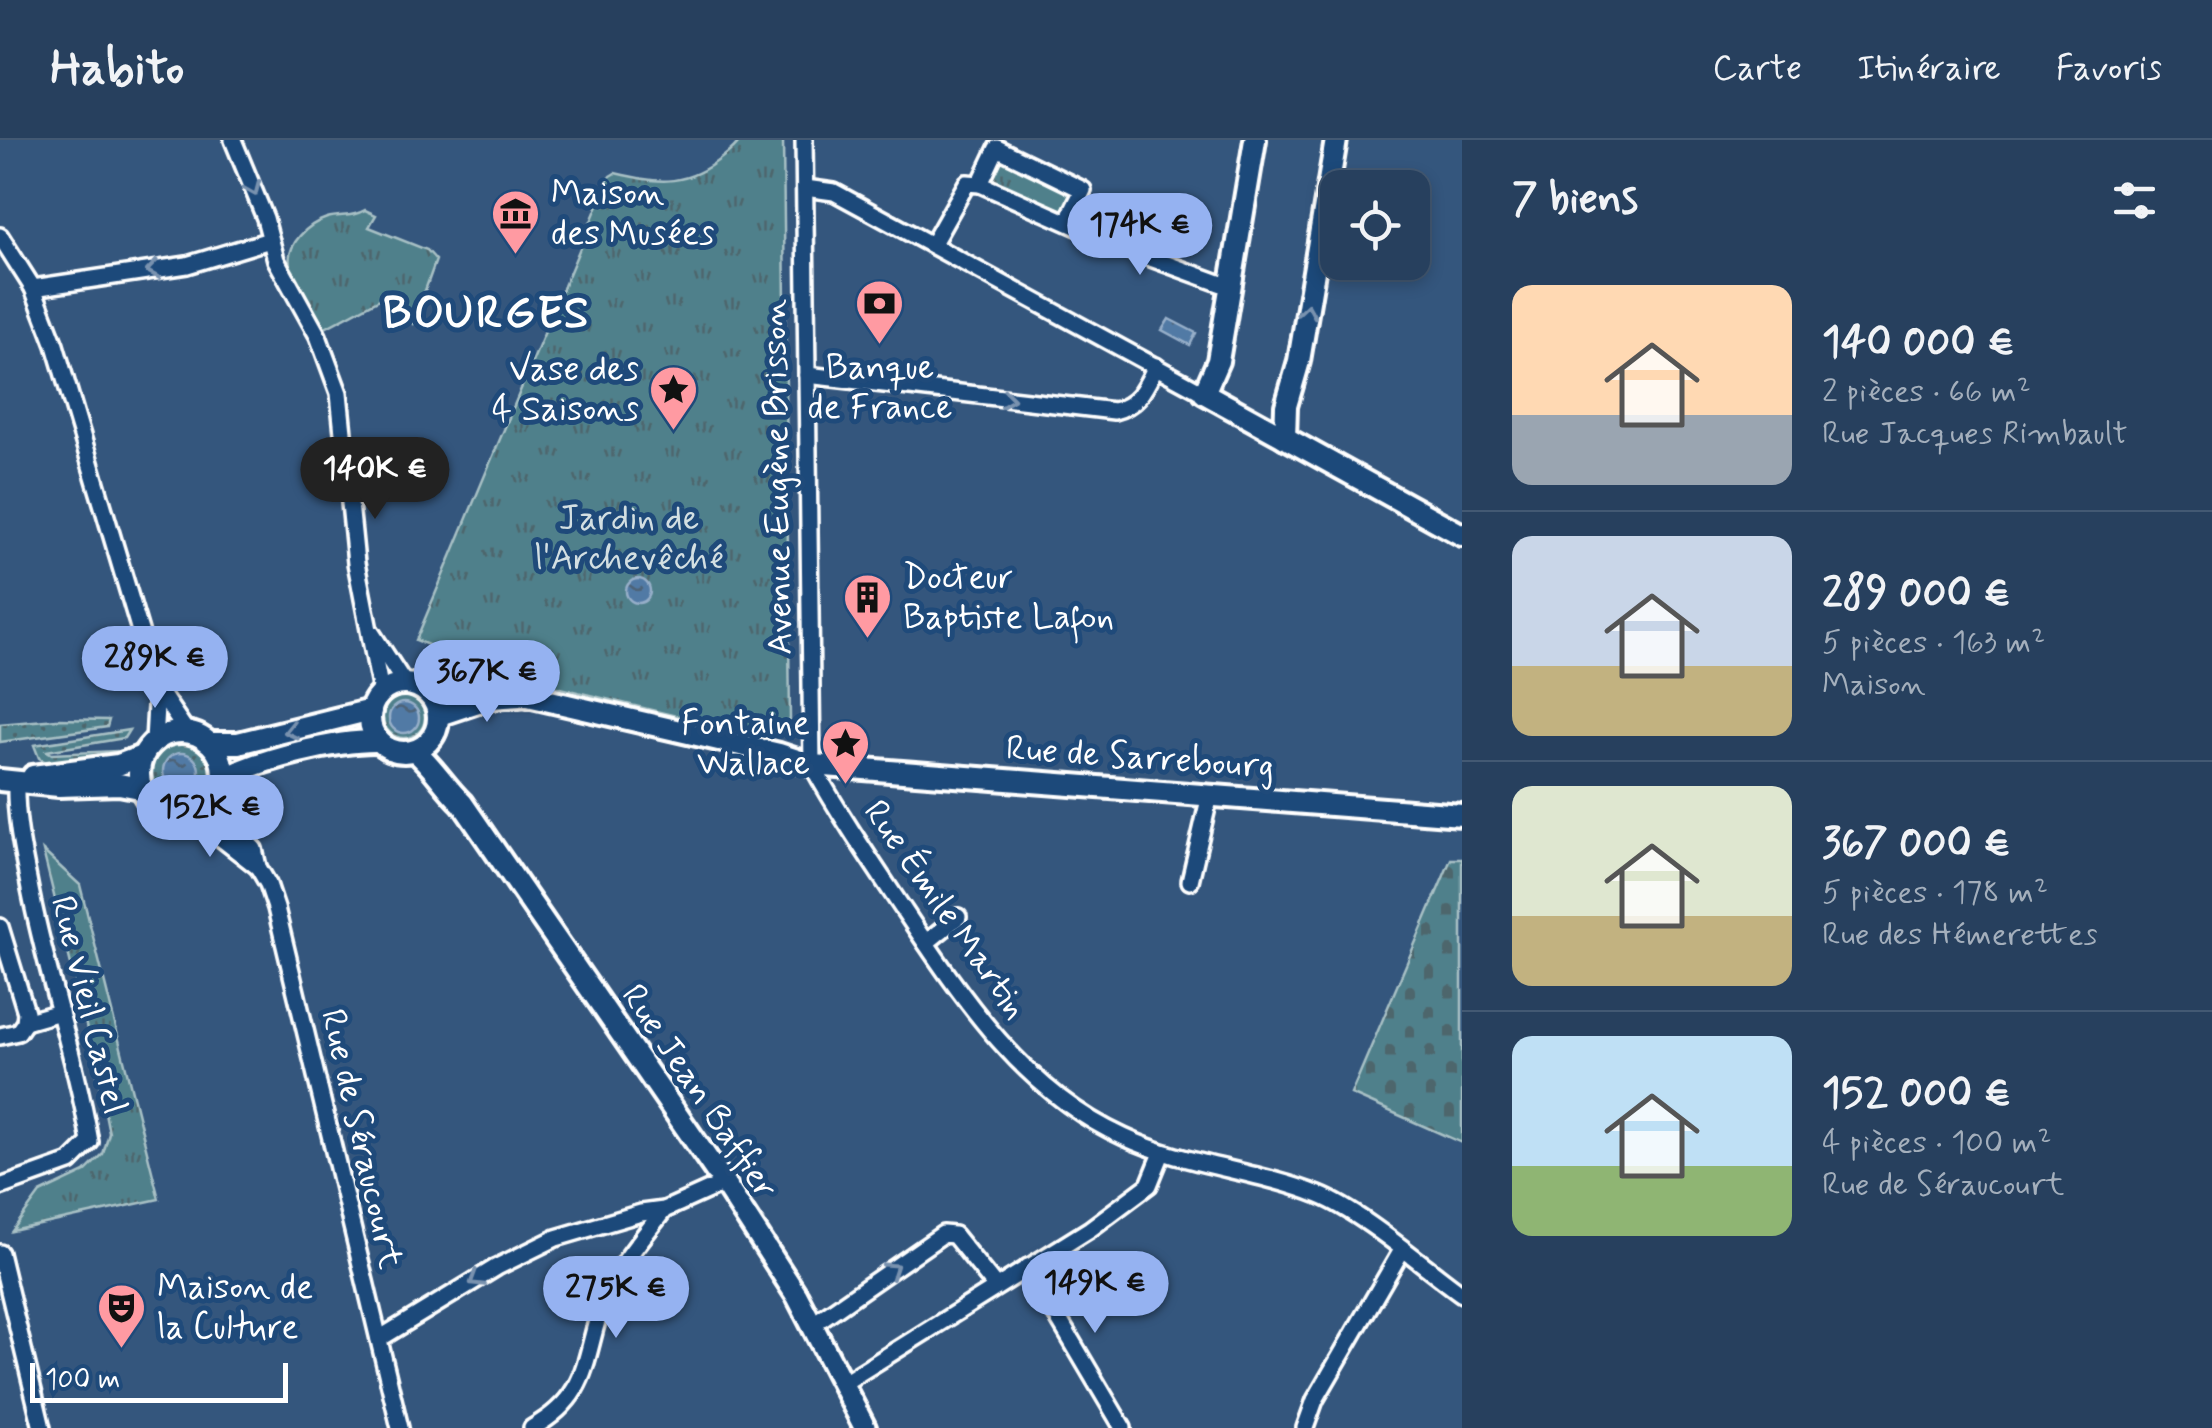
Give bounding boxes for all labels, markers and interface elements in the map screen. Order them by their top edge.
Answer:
text: Habito [50,38,184,101]
text: Carte [1712,46,1802,92]
text: Itinéraire [1857,46,2001,92]
text: Favoris [2056,46,2162,92]
map controls [1320,170,1430,280]
button: locate [1320,170,1430,280]
place label: Maison des Musées [551,171,714,257]
text: 7 biens [1512,173,1638,228]
icon: filters [2107,173,2162,228]
one-way arrow [242,180,262,197]
museum icon: Maison des Musées [490,188,542,256]
pin: 174K € [1059,193,1221,278]
text: 174K € [1089,204,1191,246]
one-way arrow [145,258,162,279]
bank icon: Banque de France [854,278,906,346]
district label: BOURGES [383,285,591,344]
street label: Avenue Eugène Brisson [752,299,804,655]
one-way arrow [1296,303,1317,320]
text: 140 000 € [1822,316,2015,371]
icon: home [1592,325,1712,445]
place label: Banque de France [808,345,952,431]
place label: Vase des 4 Saisons [492,347,639,433]
place icon: Vase des 4 Saisons [648,364,700,432]
text: 2 pièces · 66 m² [1822,371,2031,413]
one-way arrow [1000,388,1016,409]
text: Rue Jacques Rimbault [1822,413,2128,455]
pin: 140K € [294,437,456,522]
text: 140K € [322,448,428,490]
park label: Jardin de l'Archevêché [534,496,724,582]
place label: Docteur Baptiste Lafon [903,555,1114,644]
text: 289 000 € [1822,567,2011,622]
building icon: Docteur Baptiste Lafon [842,572,894,640]
icon: home [1592,576,1712,696]
text: 5 pièces · 163 m² [1822,622,2045,664]
pin: 289K € [74,626,236,711]
text: 289K € [104,637,206,679]
pin: 367K € [406,640,568,725]
text: 367K € [436,651,538,693]
text: Maison [1822,664,1926,706]
place label: Fontaine Wallace [681,701,810,787]
place icon: Fontaine Wallace [819,718,871,786]
one-way arrow [283,719,300,740]
street label: Rue de Sarrebourg [1004,726,1276,790]
pin: 152K € [129,775,291,860]
text: 152K € [159,786,261,828]
street label: Rue Émile Martin [852,791,1039,1029]
text: 367 000 € [1822,817,2011,872]
icon: home [1592,826,1712,946]
text: 5 pièces · 178 m² [1822,872,2048,914]
street label: Rue Vieil Castel [39,891,137,1119]
text: Rue des Hémerettes [1822,914,2098,956]
street label: Rue Jean Baffier [610,976,788,1208]
street label: Rue de Séraucourt [309,1005,413,1274]
text: 152 000 € [1822,1067,2011,1122]
icon: home [1592,1076,1712,1196]
text: 4 pièces · 100 m² [1822,1122,2051,1164]
text: Rue de Séraucourt [1822,1164,2064,1206]
pin: 149K € [1014,1251,1176,1336]
pin: 275K € [535,1256,697,1341]
text: 149K € [1044,1262,1146,1304]
one-way arrow [881,1263,899,1282]
place label: Maison de la Culture [157,1265,313,1351]
text: 275K € [565,1267,667,1309]
one-way arrow [469,1268,487,1287]
theatre icon: Maison de la Culture [96,1282,148,1350]
scale bar [30,1358,288,1402]
text: 100 m [45,1362,120,1399]

